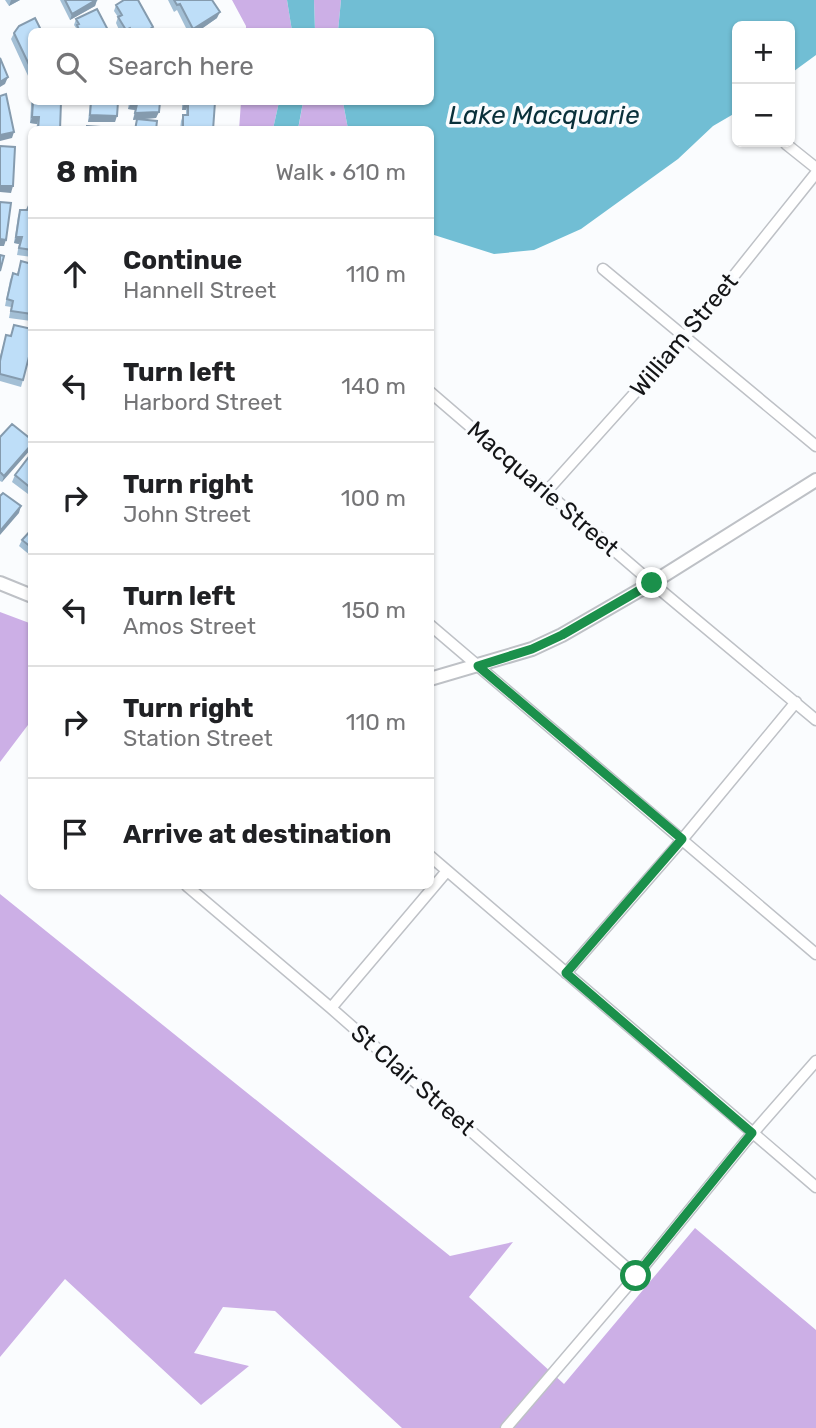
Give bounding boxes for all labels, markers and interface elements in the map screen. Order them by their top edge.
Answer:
map controls [732,21,795,147]
button: + [732,21,795,84]
search box [28,28,434,105]
icon: search [52,48,90,86]
text: Search here [108,51,254,82]
button: − [732,84,795,147]
water label: Lake Macquarie [449,100,640,131]
text: 8 min [56,154,138,190]
text: Walk · 610 m [275,158,406,186]
text: Continue [123,245,242,276]
icon: ahead [56,255,94,293]
text: 110 m [346,260,406,288]
street label: William Street [624,268,744,402]
text: Hannell Street [123,276,276,304]
text: Turn left [123,357,235,388]
icon: left [56,367,94,405]
text: 140 m [341,372,406,400]
text: Harbord Street [123,388,282,416]
street label: Macquarie Street [462,416,624,562]
text: Turn right [123,469,253,500]
icon: right [56,479,94,517]
text: 100 m [341,484,406,512]
text: John Street [123,500,251,528]
route end [636,567,667,598]
text: Turn left [123,581,235,612]
icon: left [56,591,94,629]
text: 150 m [342,596,406,624]
text: Amos Street [123,612,256,640]
text: Turn right [123,693,253,724]
icon: right [56,703,94,741]
text: 110 m [346,708,406,736]
text: Station Street [123,724,273,752]
icon: arrive [56,815,94,853]
text: Arrive at destination [123,819,391,850]
street label: St Clair Street [345,1019,481,1141]
route start [620,1260,651,1291]

